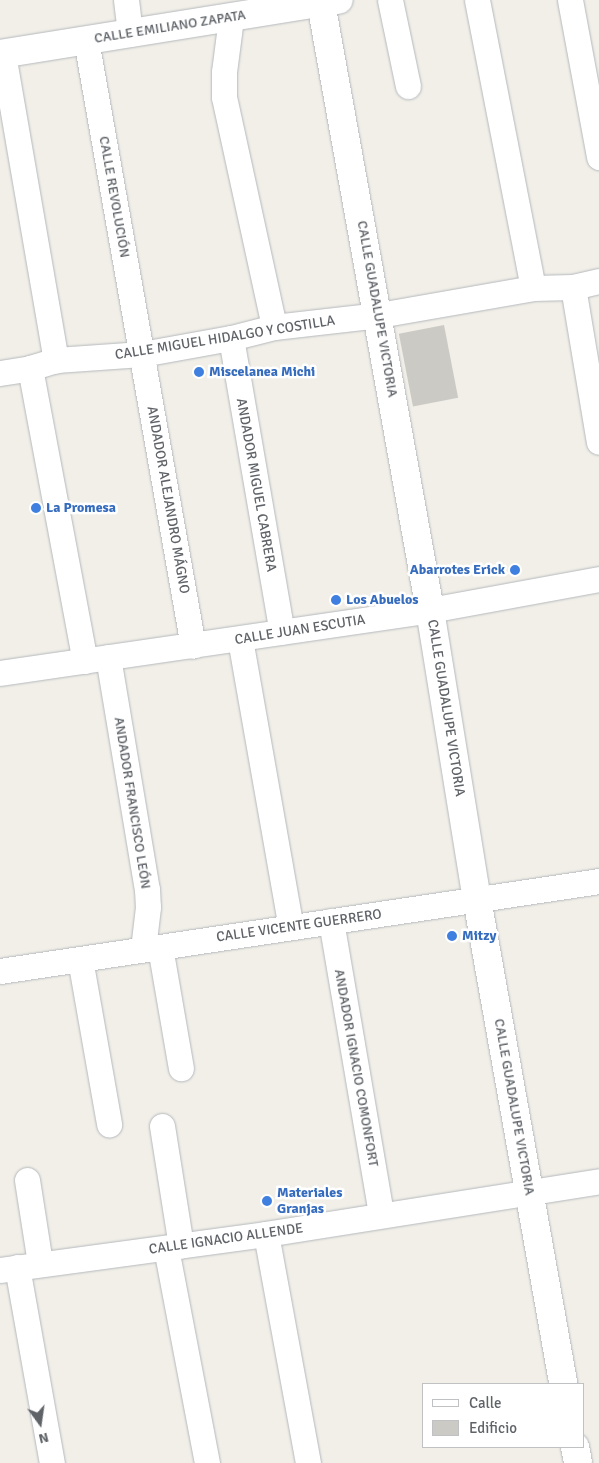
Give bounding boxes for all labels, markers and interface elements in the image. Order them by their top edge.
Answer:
street label: CALLE EMILIANO ZAPATA [93,7,247,47]
street label: CALLE REVOLUCIÓN [95,135,133,259]
street label: CALLE GUADALUPE VICTORIA [353,219,401,399]
street label: CALLE MIGUEL HIDALGO Y COSTILLA [114,312,336,364]
place label: Miscelanea Michi [209,364,315,380]
marker: Miscelanea Michi [193,366,205,378]
street label: ANDADOR MIGUEL CABRERA [232,397,280,573]
street label: ANDADOR ALEJANDRO MÁGNO [143,405,193,595]
place label: La Promesa [46,500,116,516]
marker: La Promesa [30,502,42,514]
place label: Abarrotes Erick [410,562,505,578]
marker: Abarrotes Erick [509,564,521,576]
place label: Los Abuelos [346,592,419,608]
marker: Los Abuelos [330,594,342,606]
street label: CALLE JUAN ESCUTIA [234,611,366,649]
street label: CALLE GUADALUPE VICTORIA [424,618,468,798]
street label: ANDADOR FRANCISCO LEÓN [110,716,154,890]
street label: CALLE VICENTE GUERRERO [215,906,383,946]
place label: Mitzy [462,928,496,944]
marker: Mitzy [446,930,458,942]
street label: ANDADOR IGNACIO COMONFORT [330,968,382,1168]
street label: CALLE GUADALUPE VICTORIA [490,1017,538,1197]
place label: Materiales Granjas [277,1185,342,1218]
marker: Materiales Granjas [261,1195,273,1207]
street label: CALLE IGNACIO ALLENDE [148,1220,304,1258]
legend [422,1383,584,1448]
text: Calle [469,1394,502,1412]
north arrow [15,1398,65,1448]
text: Edificio [469,1419,517,1437]
text: N [37,1429,51,1447]

